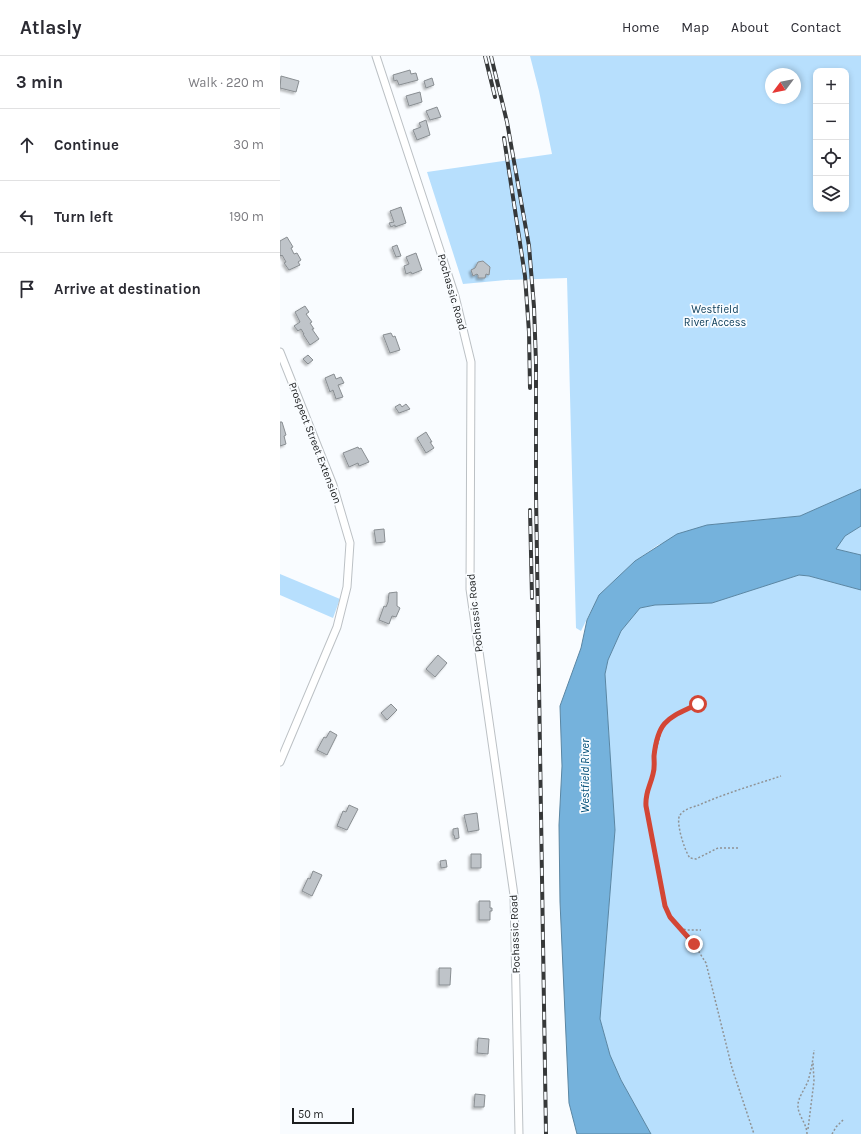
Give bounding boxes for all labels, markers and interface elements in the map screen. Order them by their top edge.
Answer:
text: Atlasly [20,17,82,39]
text: Home [622,19,659,36]
text: Map [681,19,709,36]
text: About [731,19,769,36]
text: Contact [791,19,841,36]
north arrow [765,68,801,104]
map controls [813,68,849,212]
button: + [813,68,849,104]
text: 3 min [16,72,63,92]
text: Walk · 220 m [188,75,264,90]
button: − [813,104,849,140]
icon: ahead [16,134,38,156]
text: Continue [54,136,119,154]
text: 30 m [233,137,264,152]
button: locate [813,140,849,176]
button: layers [813,176,849,212]
icon: left [16,206,38,228]
text: Turn left [54,208,113,226]
text: 190 m [229,209,264,224]
street label: Pochassic Road [435,252,469,332]
icon: arrive [16,278,38,300]
text: Arrive at destination [54,280,201,298]
park label: Westfield River Access [684,303,747,329]
street label: Prospect Street Extension [286,380,344,506]
street label: Pochassic Road [464,573,486,653]
route start [689,695,707,713]
water label: Westfield River [578,738,592,813]
street label: Pochassic Road [507,894,523,974]
route end [685,935,703,953]
scale bar [292,1106,354,1125]
text: 50 m [298,1108,324,1121]

